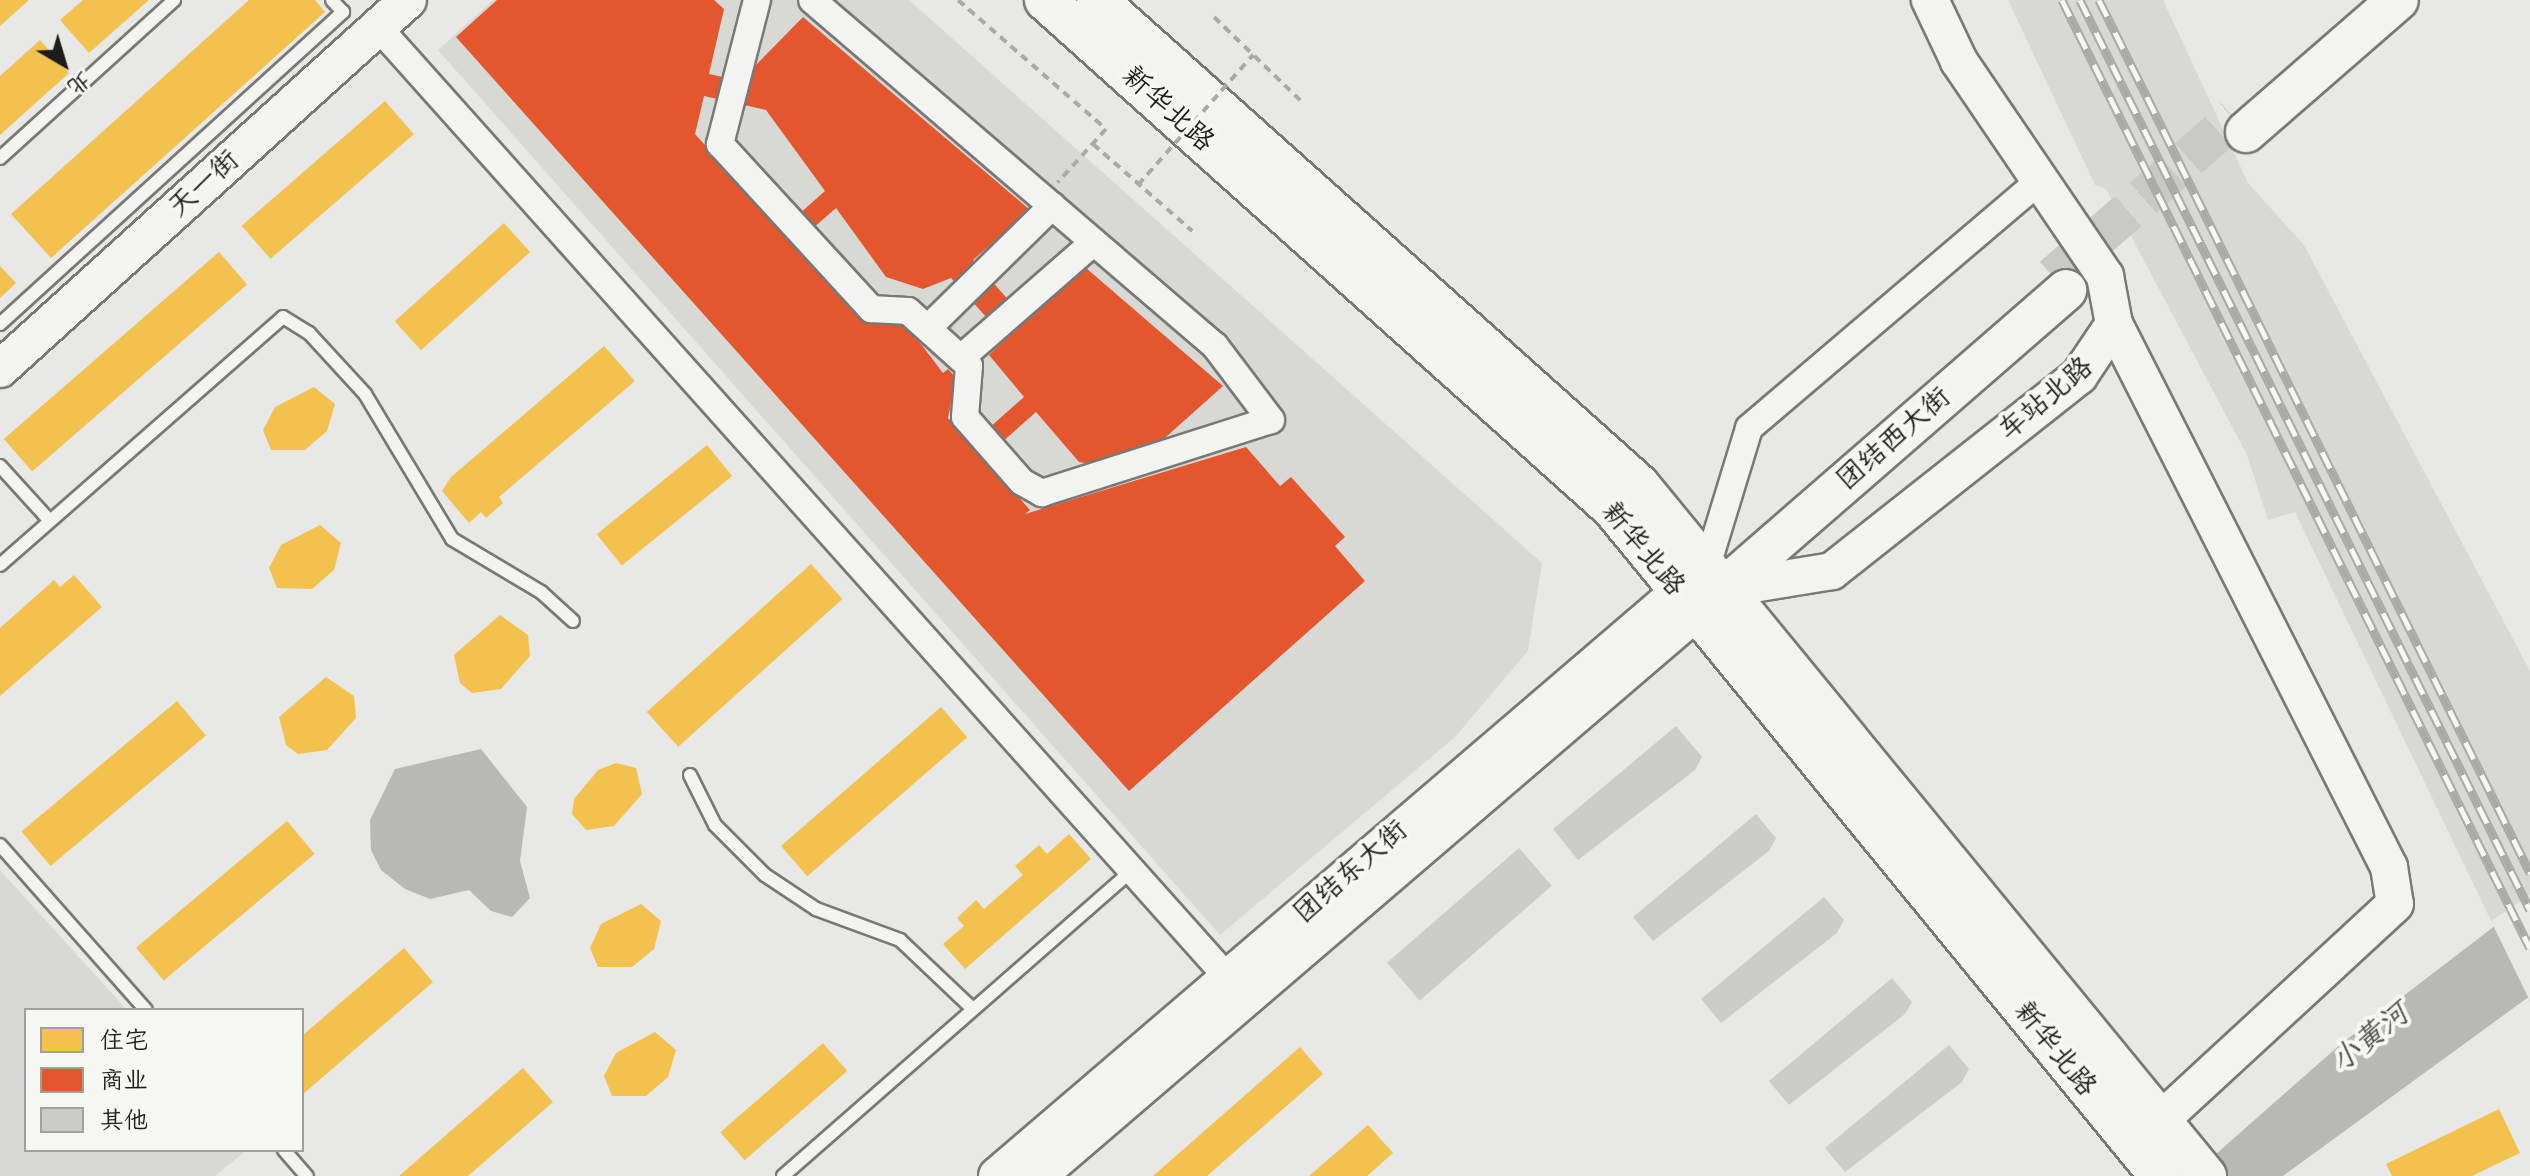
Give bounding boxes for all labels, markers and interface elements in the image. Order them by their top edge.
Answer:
north arrow [24,24,104,104]
street label: 新华北路 [1115,59,1221,159]
text: 北 [61,64,97,102]
street label: 天一街 [162,143,246,225]
street label: 车站北路 [1992,350,2100,448]
street label: 团结西大街 [1830,380,1958,498]
street label: 新华北路 [1594,495,1692,603]
street label: 团结东大街 [1287,813,1415,931]
street label: 新华北路 [2007,995,2103,1103]
water label: 小黄河 [2324,996,2416,1080]
legend [24,1008,304,1152]
text: 住宅 [100,1024,148,1058]
text: 商业 [100,1064,148,1098]
text: 其他 [100,1104,148,1138]

